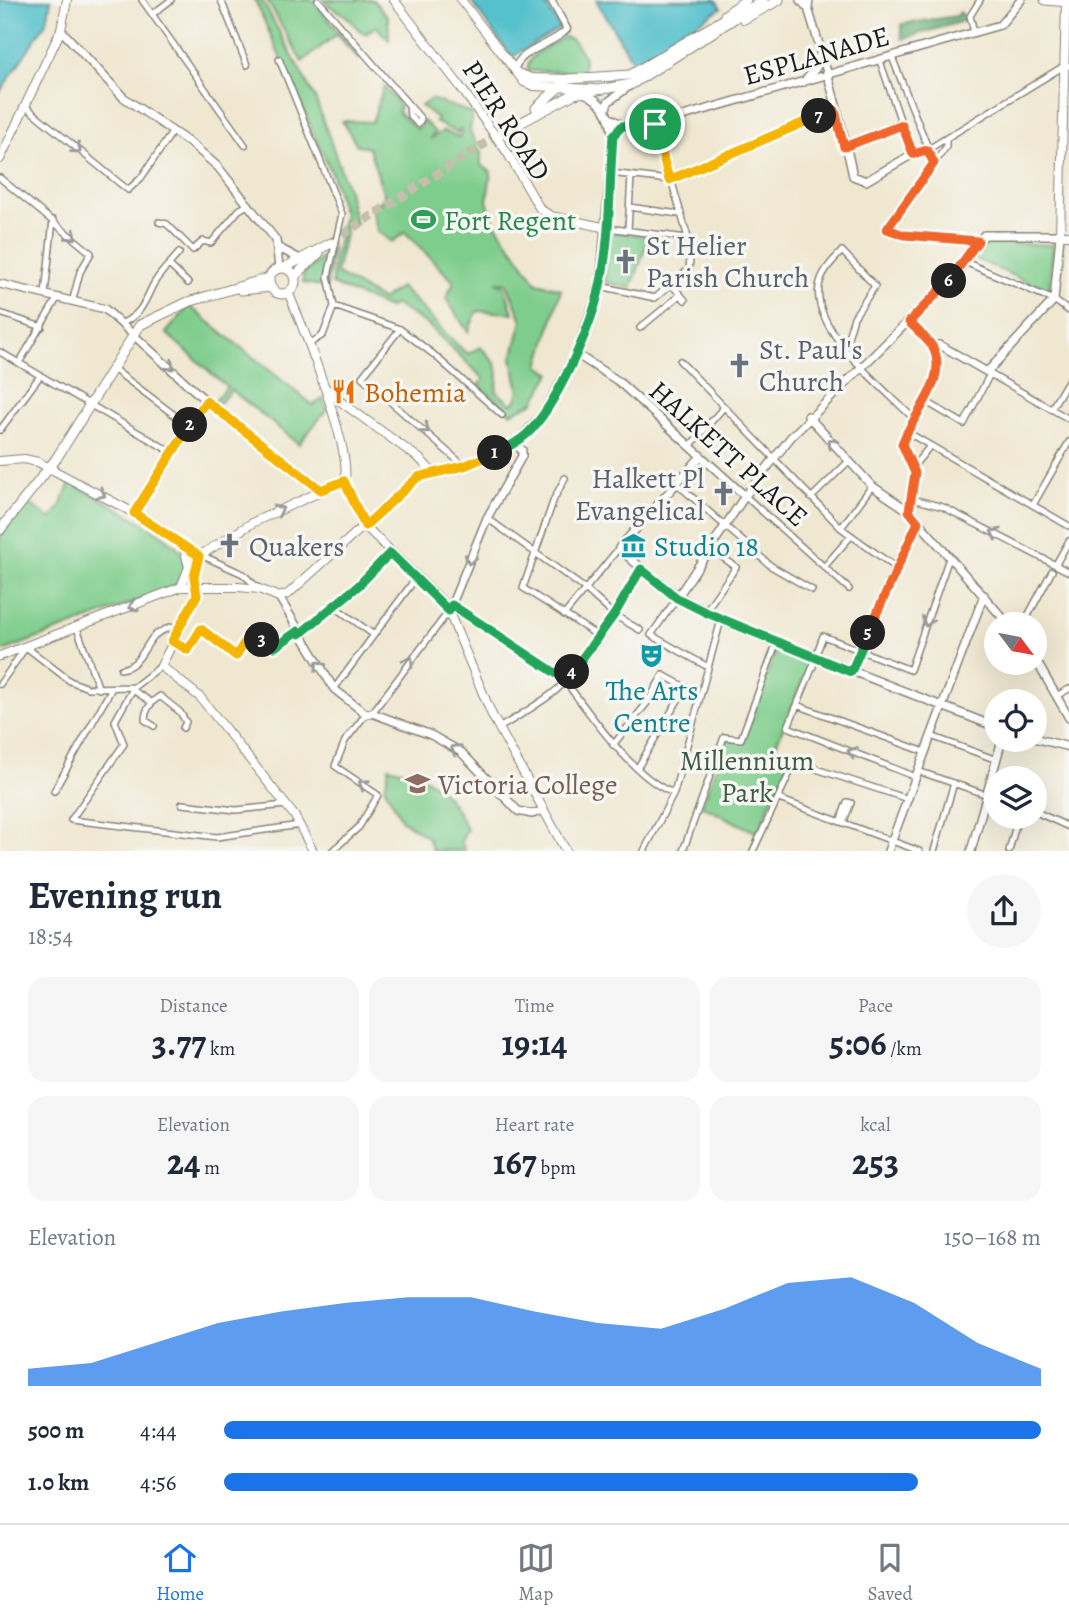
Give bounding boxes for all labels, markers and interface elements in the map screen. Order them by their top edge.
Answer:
street label: ESPLANADE [739,17,894,95]
street label: PIER ROAD [453,53,559,188]
pin [625,94,685,154]
pin: 7 [802,99,836,134]
text: 7 [814,102,823,128]
icon: arrive [636,105,674,143]
one-way arrow [70,141,82,154]
place label: Fort Regent [444,202,576,240]
sports icon: Fort Regent [410,206,438,234]
place label: St Helier Parish Church [646,227,809,297]
one-way arrow [64,228,77,240]
church icon: St Helier Parish Church [612,247,640,275]
pin: 6 [932,264,967,298]
text: 6 [944,267,953,293]
place label: St. Paul's Church [759,331,863,401]
church icon: St. Paul's Church [725,351,753,379]
one-way arrow [162,358,175,371]
street label: HALKETT PLACE [641,372,816,535]
place label: Bohemia [364,374,466,412]
restaurant icon: Bohemia [330,378,358,406]
pin: 2 [172,408,208,442]
text: 2 [185,411,194,437]
one-way arrow [416,421,429,433]
pin: 1 [477,435,512,470]
one-way arrow [828,438,840,451]
text: 1 [491,439,498,465]
place label: Halkett Pl Evangelical [575,460,704,530]
church icon: Halkett Pl Evangelical [710,480,738,508]
one-way arrow [94,486,106,499]
one-way arrow [272,504,284,518]
place label: Quakers [249,528,345,566]
place label: Studio 18 [654,528,759,566]
one-way arrow [990,528,1002,542]
church icon: Quakers [215,532,243,560]
museum icon: Studio 18 [620,532,648,560]
one-way arrow [464,554,478,566]
one-way arrow [127,598,139,612]
north arrow [984,612,1046,676]
map controls [984,612,1047,829]
pin: 5 [850,616,886,650]
one-way arrow [921,616,935,628]
text: 5 [863,619,872,645]
pin: 3 [244,622,280,658]
text: 3 [257,626,266,652]
theatre icon: The Arts Centre [638,642,666,670]
pin: 4 [554,654,590,690]
one-way arrow [401,656,414,669]
text: 4 [567,658,576,684]
one-way arrow [314,660,327,673]
place label: The Arts Centre [606,672,698,742]
button: locate [984,689,1047,752]
park label: Millennium Park [680,742,814,812]
one-way arrow [449,744,462,757]
one-way arrow [847,746,859,760]
place label: Victoria College [437,766,618,804]
button: layers [984,766,1047,829]
school or university icon: Victoria College [404,770,432,798]
one-way arrow [357,780,370,793]
text: Evening run [28,869,222,921]
button: share [967,874,1041,948]
text: 18:54 [28,921,73,952]
text: Distance [159,993,228,1019]
text: Time [515,993,554,1019]
text: Pace [858,993,893,1019]
text: 3.77 [152,1019,206,1067]
text: 19:14 [501,1019,568,1067]
text: 5:06 [829,1019,886,1067]
text: km [206,1036,235,1062]
text: /km [886,1036,922,1062]
text: Elevation [157,1112,230,1138]
text: Heart rate [495,1112,574,1138]
text: kcal [860,1112,891,1138]
text: 24 [167,1138,200,1186]
text: 167 [493,1138,537,1186]
text: 253 [852,1138,899,1186]
text: m [200,1155,220,1181]
text: bpm [537,1155,576,1181]
text: Elevation [28,1222,116,1253]
text: 150–168 m [944,1222,1041,1253]
text: 500 m [28,1415,84,1446]
text: 4:44 [140,1415,177,1446]
text: 1.0 km [28,1467,89,1498]
text: 4:56 [140,1467,176,1498]
tab: Home [156,1539,204,1607]
tab: Map [517,1539,555,1607]
tab: Saved [868,1539,913,1607]

